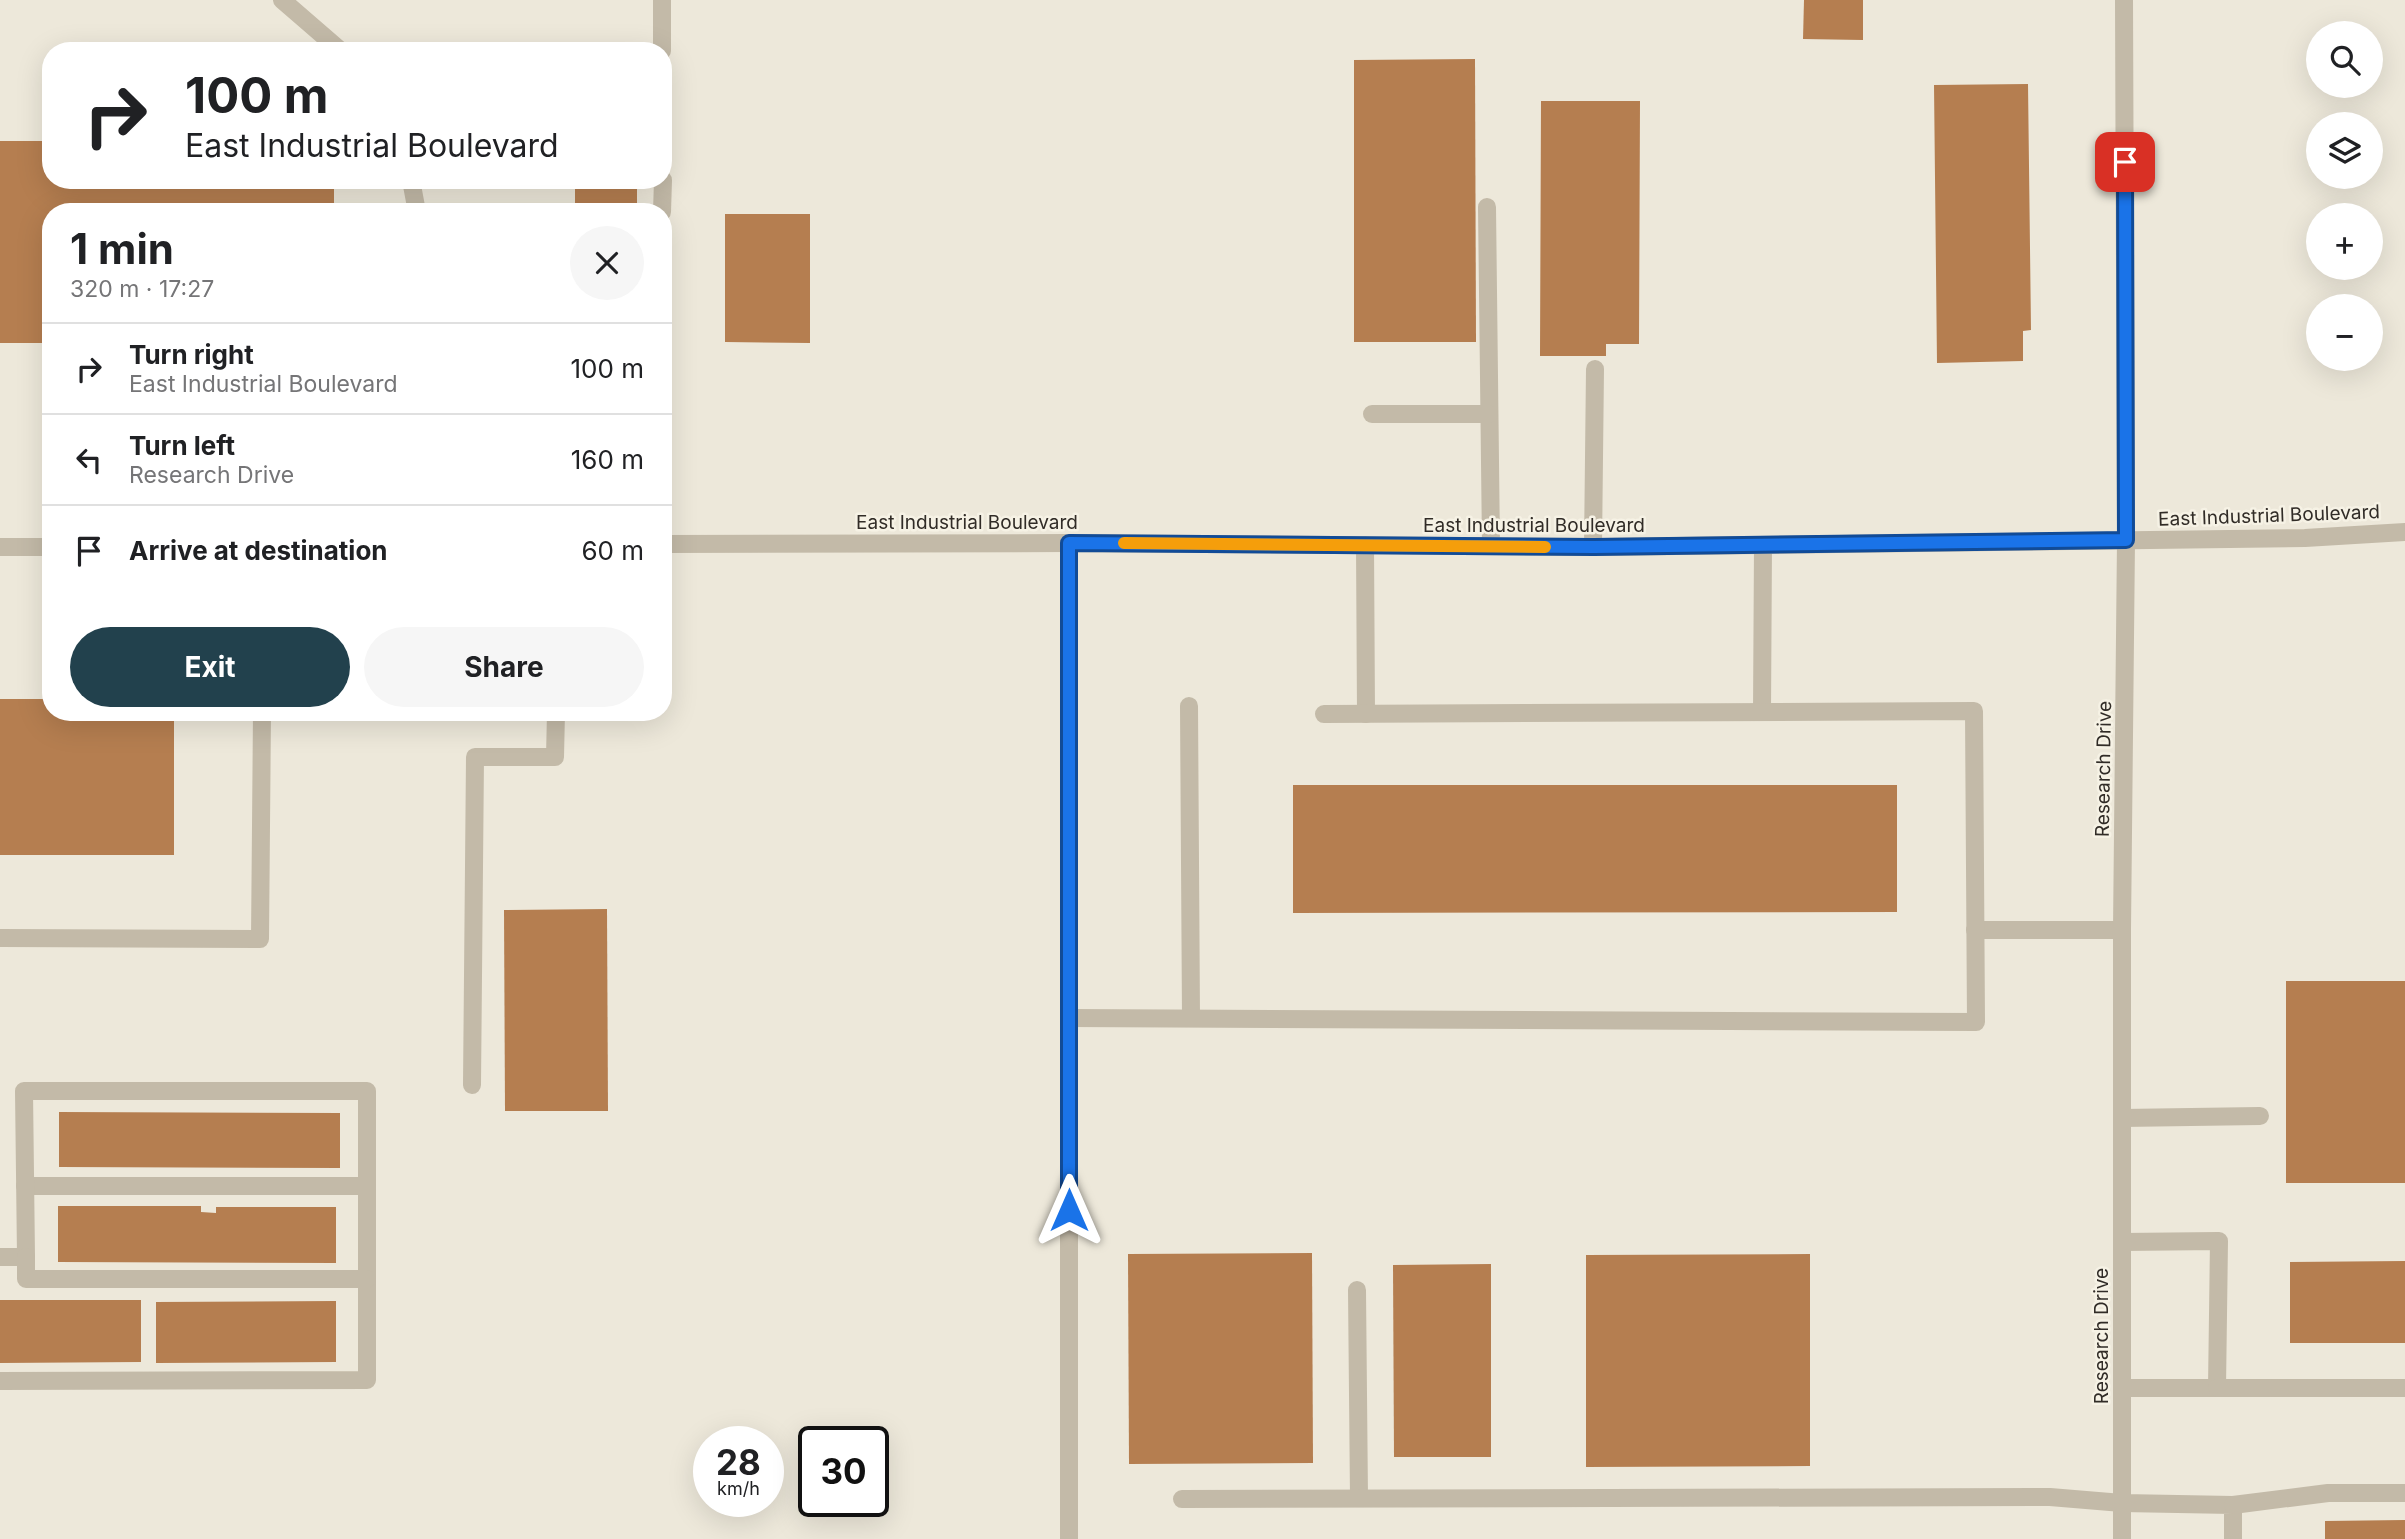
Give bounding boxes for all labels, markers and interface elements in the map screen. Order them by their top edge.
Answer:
map controls [2306,21,2383,371]
button: search [2306,21,2383,98]
text: 100 m [185,66,329,125]
icon: right [70,70,161,161]
button: layers [2306,112,2383,189]
text: East Industrial Boulevard [185,126,559,165]
pin [2095,132,2155,192]
icon: arrive [2106,143,2144,181]
button: + [2306,203,2383,280]
text: 1 min [70,223,174,274]
button: close [570,226,644,300]
text: 320 m · 17:27 [70,275,214,303]
button: − [2306,294,2383,371]
text: Turn right [129,339,254,370]
icon: right [70,350,108,388]
text: 100 m [571,353,644,384]
text: East Industrial Boulevard [129,370,398,398]
text: Turn left [129,430,235,461]
icon: left [70,441,108,479]
text: 160 m [571,444,644,475]
text: Research Drive [129,461,294,489]
street label: East Industrial Boulevard [2158,500,2380,531]
street label: East Industrial Boulevard [856,511,1078,534]
street label: East Industrial Boulevard [1423,514,1645,537]
icon: arrive [70,532,108,570]
text: Arrive at destination [129,535,388,566]
text: 60 m [581,535,644,566]
button: Exit [70,627,350,707]
button: Share [364,627,644,707]
street label: Research Drive [2091,701,2116,837]
position arrow [1032,1173,1106,1247]
street label: Research Drive [2090,1268,2113,1404]
speed limit sign: 30 [798,1426,889,1517]
text: 28 [716,1441,761,1483]
text: km/h [717,1478,760,1499]

